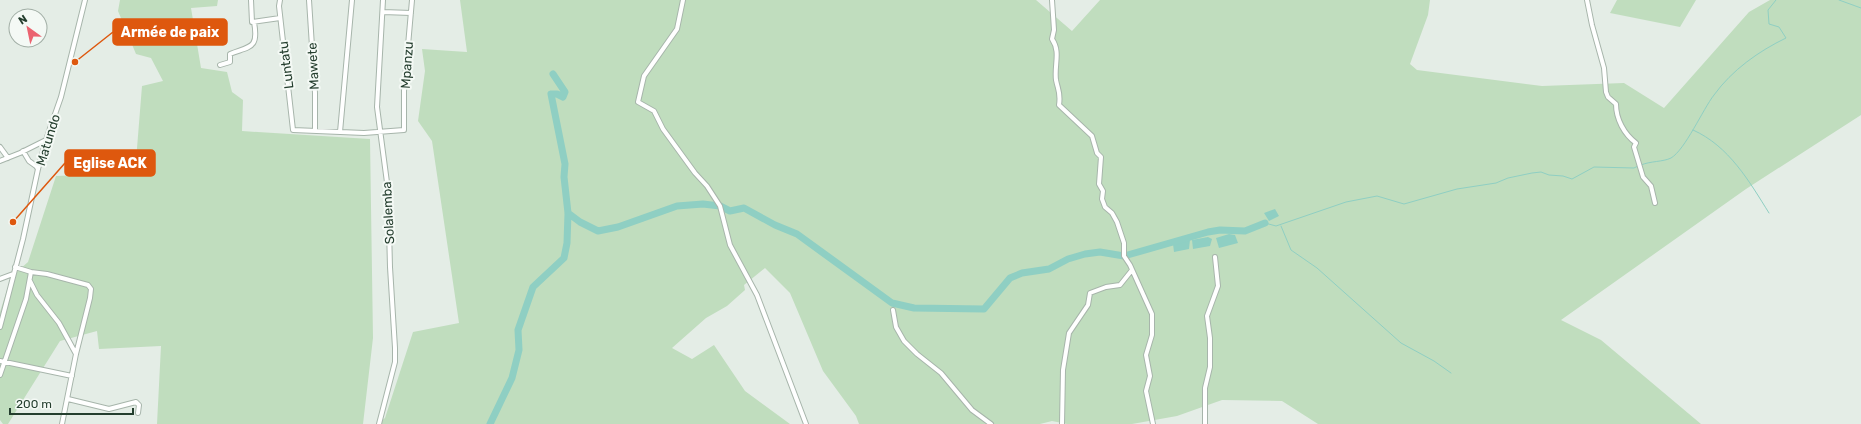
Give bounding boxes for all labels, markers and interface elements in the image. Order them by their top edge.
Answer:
north arrow [8,8,48,48]
text: N [16,12,30,28]
callout: Armée de paix [113,19,227,45]
text: Armée de paix [121,24,220,41]
street label: Luntatu [276,40,296,90]
street label: Mpanzu [398,41,416,89]
street label: Mawete [304,42,322,90]
street label: Matundo [33,112,63,168]
callout: Eglise ACK [65,150,155,176]
text: Eglise ACK [73,155,147,172]
street label: Solalemba [379,181,397,245]
scale bar [10,390,133,416]
text: 200 m [16,397,52,411]

